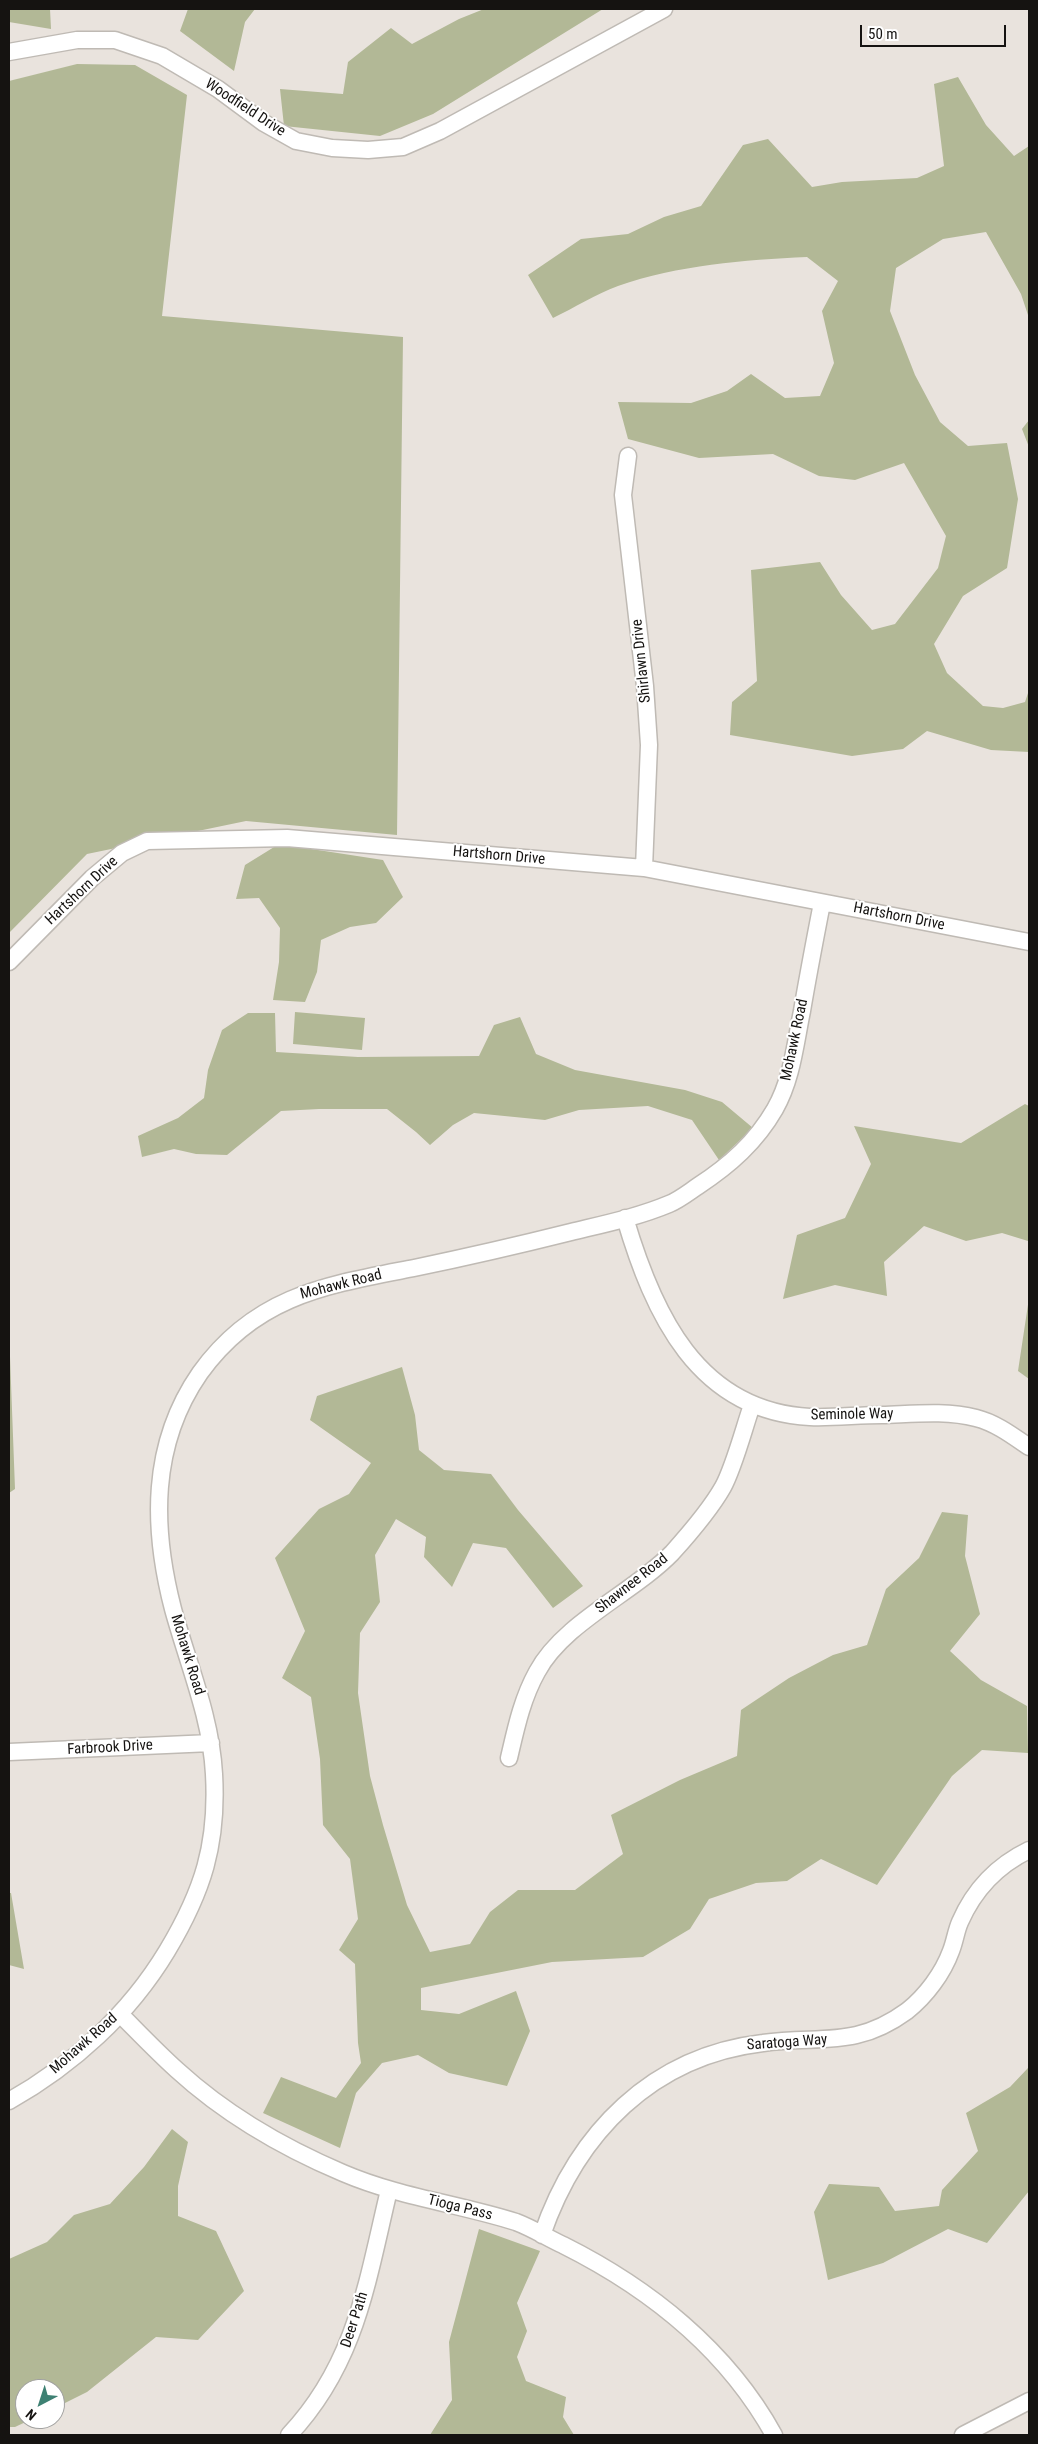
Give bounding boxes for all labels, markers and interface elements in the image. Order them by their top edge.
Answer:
scale bar [863,15,1009,47]
text: 50 m [868,25,898,43]
street label: Woodfield Drive [201,75,289,141]
street label: Shirlawn Drive [629,618,655,704]
street label: Hartshorn Drive [452,843,546,869]
street label: Hartshorn Drive [42,853,122,929]
street label: Hartshorn Drive [852,899,946,935]
street label: Mohawk Road [778,997,812,1083]
street label: Mohawk Road [298,1266,384,1304]
street label: Seminole Way [810,1405,894,1425]
street label: Shawnee Road [592,1550,672,1618]
street label: Mohawk Road [166,1613,208,1697]
street label: Farbrook Drive [67,1737,153,1759]
street label: Mohawk Road [47,2010,121,2078]
street label: Saratoga Way [746,2031,828,2055]
street label: Tioga Pass [426,2191,494,2225]
street label: Deer Path [338,2290,372,2350]
north arrow [15,2379,65,2429]
text: N [23,2406,39,2424]

